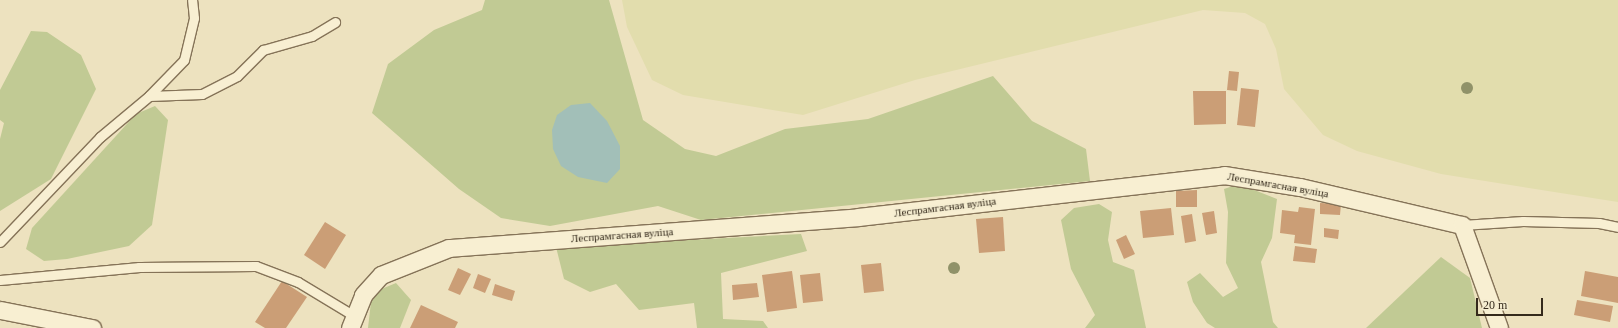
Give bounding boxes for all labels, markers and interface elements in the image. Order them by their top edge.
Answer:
street label: Леспрамгасная вуліца [1226,170,1330,200]
street label: Леспрамгасная вуліца [893,194,997,220]
street label: Леспрамгасная вуліца [570,225,674,245]
scale bar [1478,290,1545,316]
text: 20 m [1483,298,1507,312]

